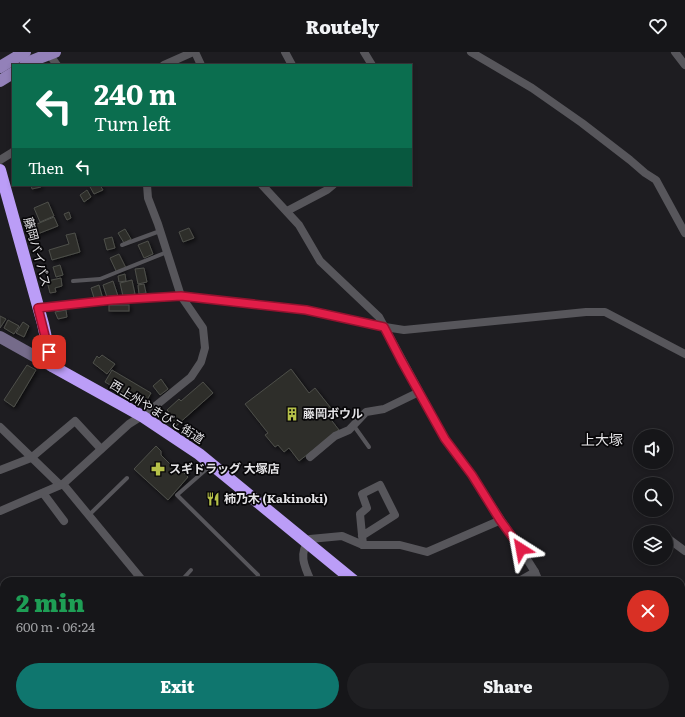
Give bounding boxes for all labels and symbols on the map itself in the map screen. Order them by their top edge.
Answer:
street label: 藤岡バイパス [20,215,56,289]
pin [32,335,66,369]
street label: 西上州やまびこ街道 [107,375,208,447]
place label: 藤岡ボウル [303,404,363,422]
building icon: 藤岡ボウル [284,406,300,422]
district label: 上大塚 [581,429,623,449]
place label: スギドラッグ 大塚店 [169,459,279,477]
pharmacy icon: スギドラッグ 大塚店 [150,461,166,477]
place label: 柿乃木 (Kakinoki) [224,489,328,507]
restaurant icon: 柿乃木 (Kakinoki) [205,491,221,507]
position arrow [500,528,542,570]

